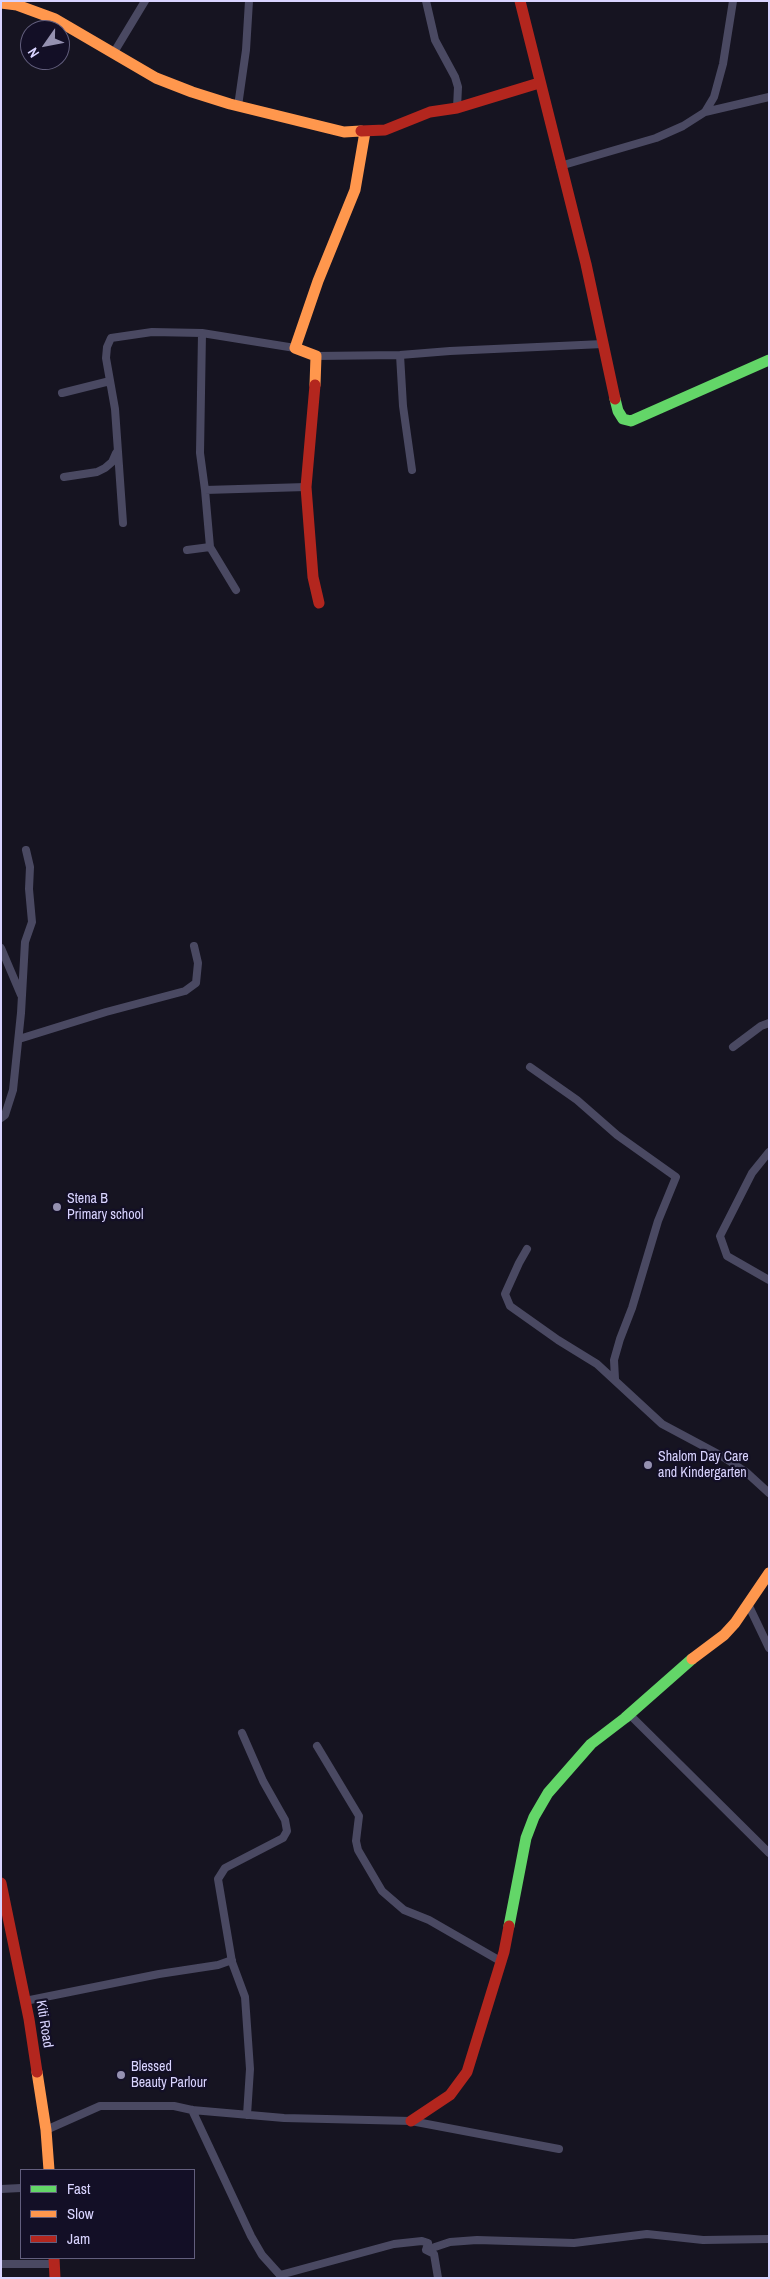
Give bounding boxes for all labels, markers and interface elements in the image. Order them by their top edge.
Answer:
north arrow [20,20,70,70]
text: N [23,44,43,61]
place label: Stena B Primary school [67,1191,144,1224]
marker: Stena B Primary school [51,1201,63,1213]
place label: Shalom Day Care and Kindergarten [658,1449,749,1481]
marker: Shalom Day Care and Kindergarten [642,1459,654,1471]
street label: Kiti Road [32,1999,56,2049]
place label: Blessed Beauty Parlour [131,2059,207,2092]
marker: Blessed Beauty Parlour [115,2069,127,2081]
legend [20,2169,195,2259]
text: Fast [67,2178,90,2199]
text: Slow [67,2203,94,2224]
text: Jam [67,2228,90,2249]

